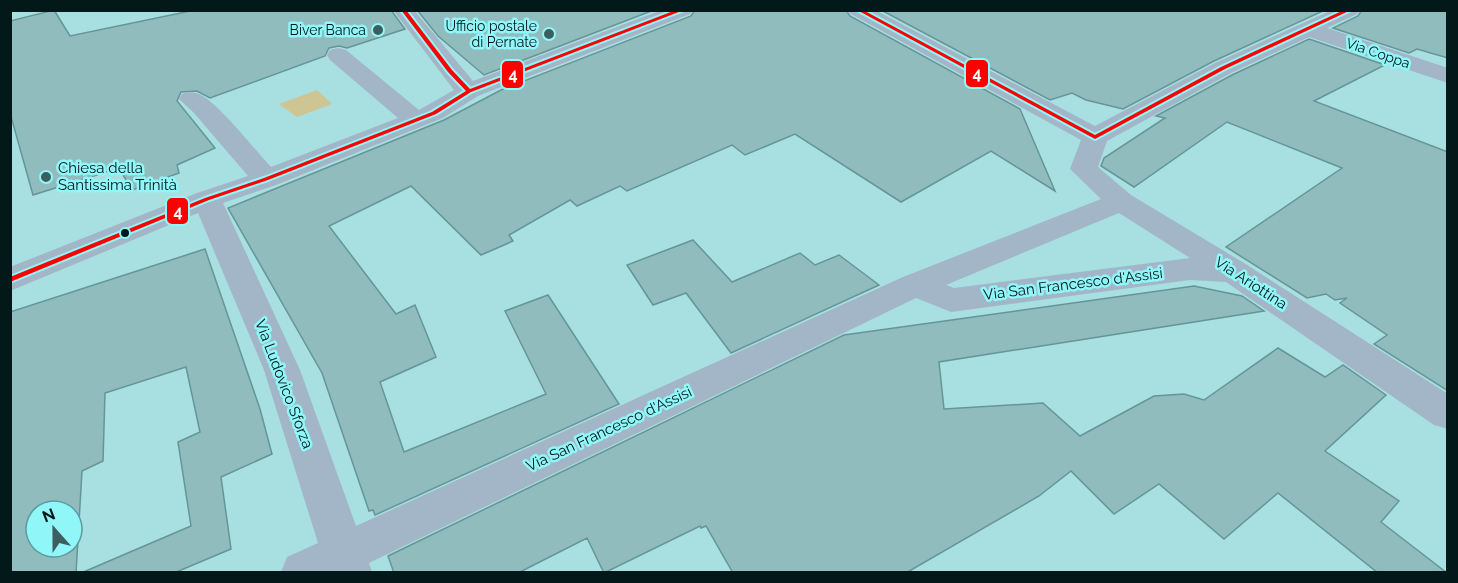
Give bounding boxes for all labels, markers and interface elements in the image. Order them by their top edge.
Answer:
place label: Ufficio postale di Pernate [445,18,537,50]
place label: Biver Banca [290,22,366,38]
marker: Biver Banca [371,23,385,37]
marker: Ufficio postale di Pernate [542,27,556,41]
street label: Via Coppa [1344,35,1412,71]
line badge: 4 [965,59,989,88]
line badge: 4 [501,60,524,89]
text: 4 [972,64,982,83]
text: 4 [508,65,518,84]
place label: Chiesa della Santissima Trinità [58,159,177,194]
marker: Chiesa della Santissima Trinità [39,170,53,184]
line badge: 4 [166,197,189,225]
text: 4 [173,202,183,221]
unlabelled marker [119,227,131,239]
street label: Via Ariottina [1211,253,1291,313]
street label: Via San Francesco d'Assisi [982,264,1164,304]
street label: Via Ludovico Sforza [251,317,317,451]
street label: Via San Francesco d'Assisi [523,383,695,475]
north arrow [24,499,84,559]
text: N [40,504,58,527]

